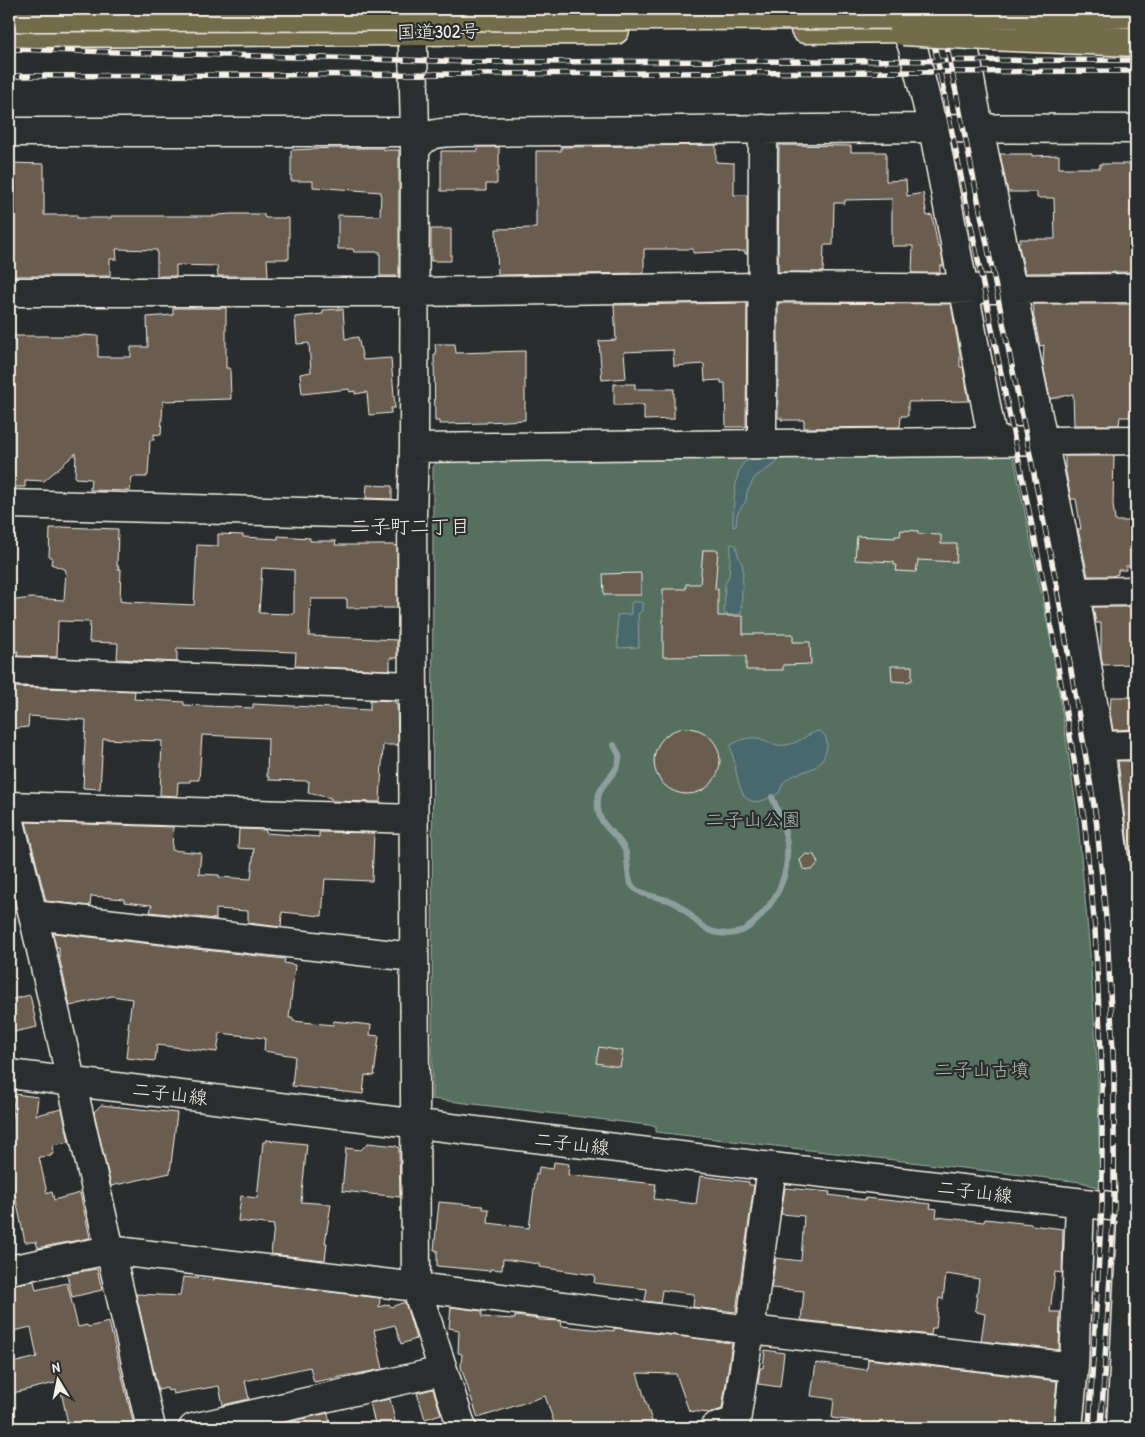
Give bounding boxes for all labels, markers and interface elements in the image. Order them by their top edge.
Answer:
street label: 国道302号 [396,17,480,45]
district label: 二子町二丁目 [350,512,470,539]
park label: 二子山公園 [705,806,801,832]
park label: 二子山古墳 [934,1056,1030,1082]
street label: 二子山線 [131,1075,209,1111]
street label: 二子山線 [533,1125,611,1161]
street label: 二子山線 [936,1173,1014,1209]
north arrow [32,1354,82,1404]
text: N [50,1357,62,1377]

